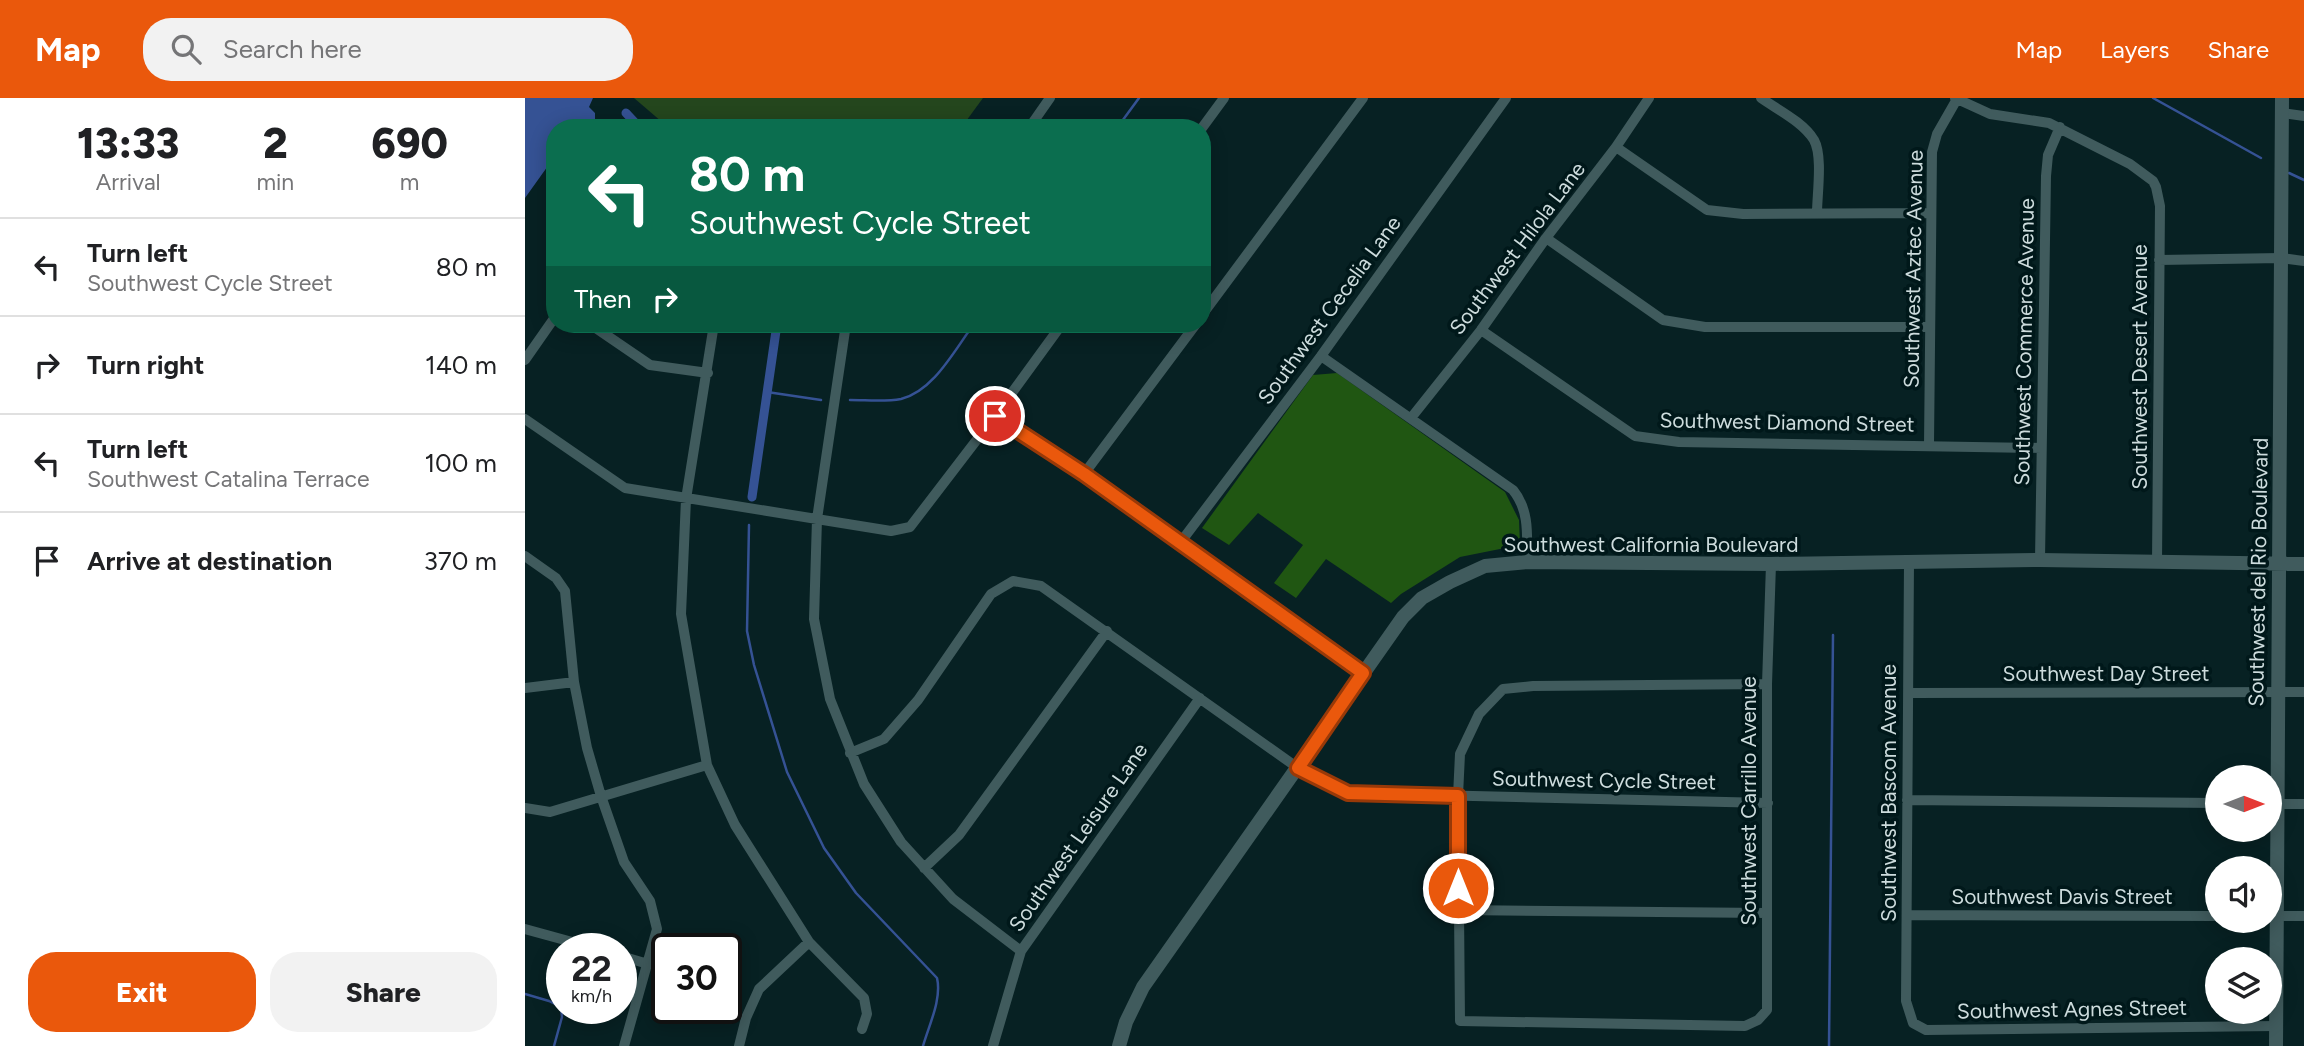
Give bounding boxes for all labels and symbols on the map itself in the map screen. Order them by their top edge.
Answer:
street label: Southwest Aztec Avenue [1898,150,1928,388]
street label: Southwest Hilola Lane [1444,157,1590,339]
street label: Southwest Commerce Avenue [2009,198,2039,486]
street label: Southwest Cecelia Lane [1252,211,1406,409]
street label: Southwest Desert Avenue [2127,244,2152,490]
pin [965,386,1025,446]
street label: Southwest Diamond Street [1659,407,1915,437]
street label: Southwest del Rio Boulevard [2243,437,2273,707]
street label: Southwest California Boulevard [1504,532,1799,557]
street label: Southwest Day Street [2003,661,2210,686]
street label: Southwest Bascom Avenue [1876,664,1901,922]
street label: Southwest Carrillo Avenue [1736,676,1761,926]
street label: Southwest Leisure Lane [1003,738,1153,936]
north arrow [2205,765,2282,842]
street label: Southwest Cycle Street [1492,766,1716,794]
position arrow [1421,851,1495,925]
street label: Southwest Davis Street [1951,884,2173,909]
speed limit sign: 30 [651,933,742,1024]
street label: Southwest Agnes Street [1957,994,2187,1024]

